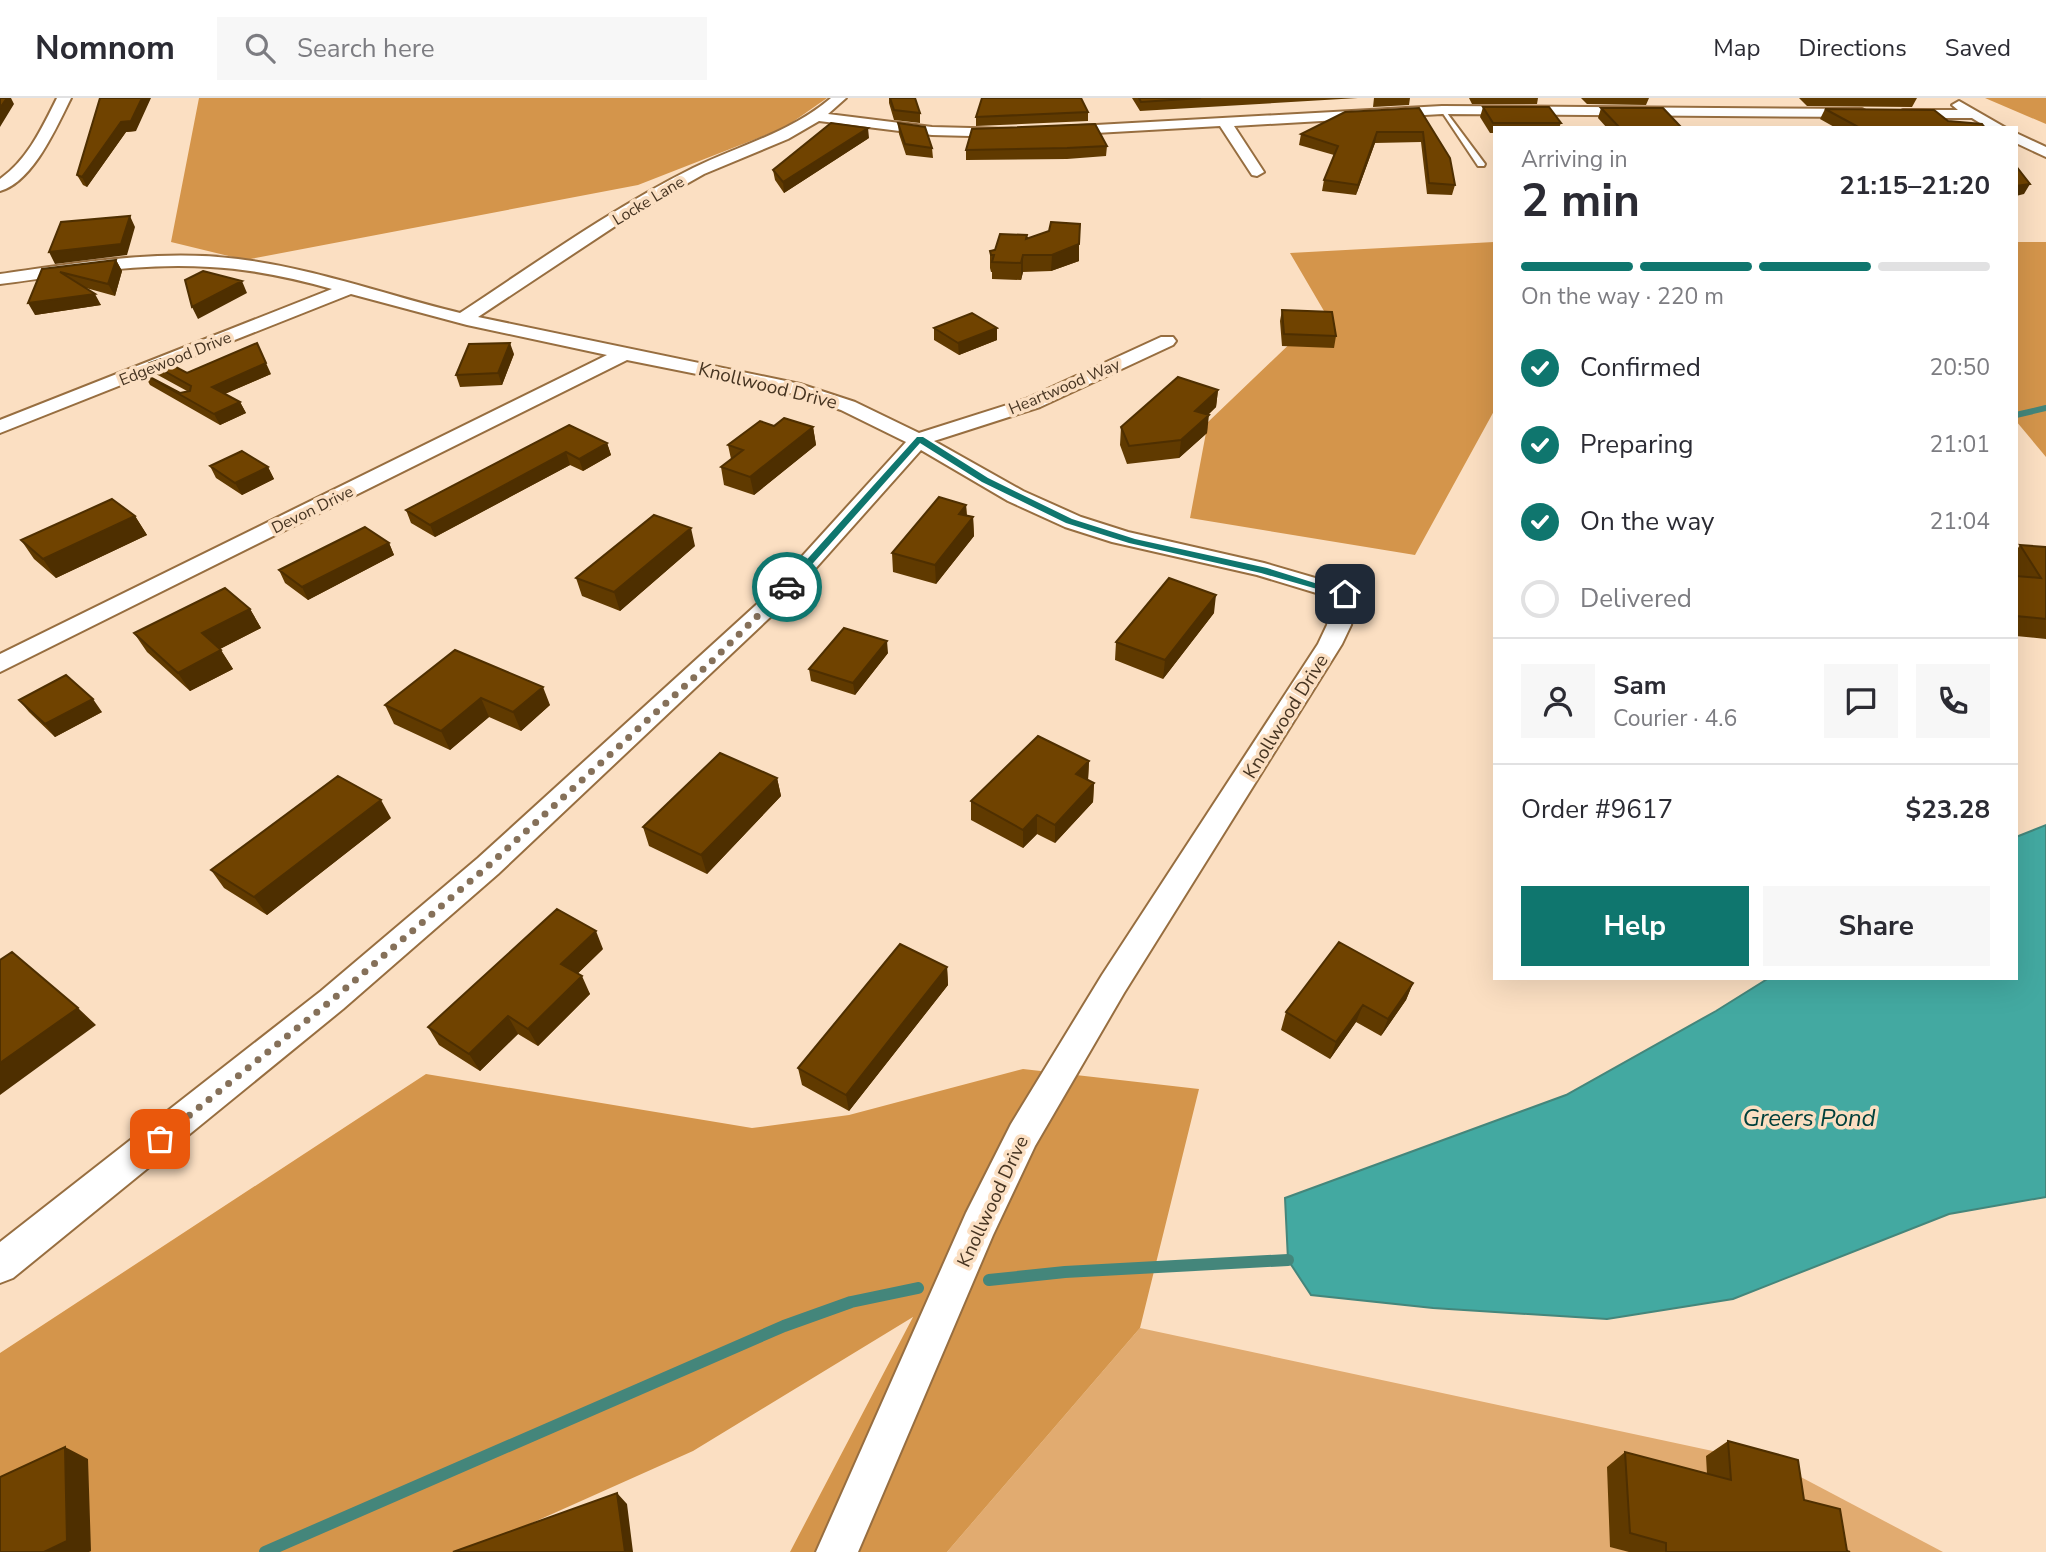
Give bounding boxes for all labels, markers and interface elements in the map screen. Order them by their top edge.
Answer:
search box [217,17,707,80]
text: Nomnom [35,26,175,71]
icon: search [241,29,279,67]
text: Search here [297,31,435,66]
text: Map [1713,32,1760,64]
text: Directions [1798,32,1907,64]
text: Saved [1945,32,2011,64]
text: Arriving in [1521,144,1628,175]
text: 21:15–21:20 [1839,168,1990,203]
text: 2 min [1521,169,1640,232]
street label: Locke Lane [609,171,689,231]
text: On the way · 220 m [1521,281,1724,312]
street label: Edgewood Drive [116,326,235,391]
icon: check [1521,349,1559,387]
text: Confirmed [1580,350,1701,385]
text: 20:50 [1930,352,1990,383]
street label: Heartwood Way [1005,353,1124,420]
street label: Knollwood Drive [696,356,840,416]
icon: check [1521,426,1559,464]
text: Preparing [1580,427,1693,462]
text: 21:01 [1930,429,1990,460]
street label: Devon Drive [268,481,357,539]
icon: check [1521,503,1559,541]
text: On the way [1580,504,1714,539]
text: 21:04 [1930,506,1990,537]
courier [752,552,822,622]
pin [1315,564,1375,624]
icon: car [768,568,806,606]
icon: home [1326,575,1364,613]
text: Delivered [1580,581,1692,616]
street label: Knollwood Drive [1237,649,1335,784]
button: person [1521,664,1595,738]
button: chat [1824,664,1898,738]
button: phone [1916,664,1990,738]
text: Sam [1613,668,1666,703]
text: Courier · 4.6 [1613,703,1737,734]
text: Order #9617 [1521,792,1673,827]
text: $23.28 [1906,792,1990,827]
button: Help [1521,886,1749,966]
button: Share [1763,886,1990,966]
water label: Greers Pond [1742,1102,1876,1134]
pin [130,1109,190,1169]
icon: bag [141,1120,179,1158]
street label: Knollwood Drive [951,1131,1035,1271]

